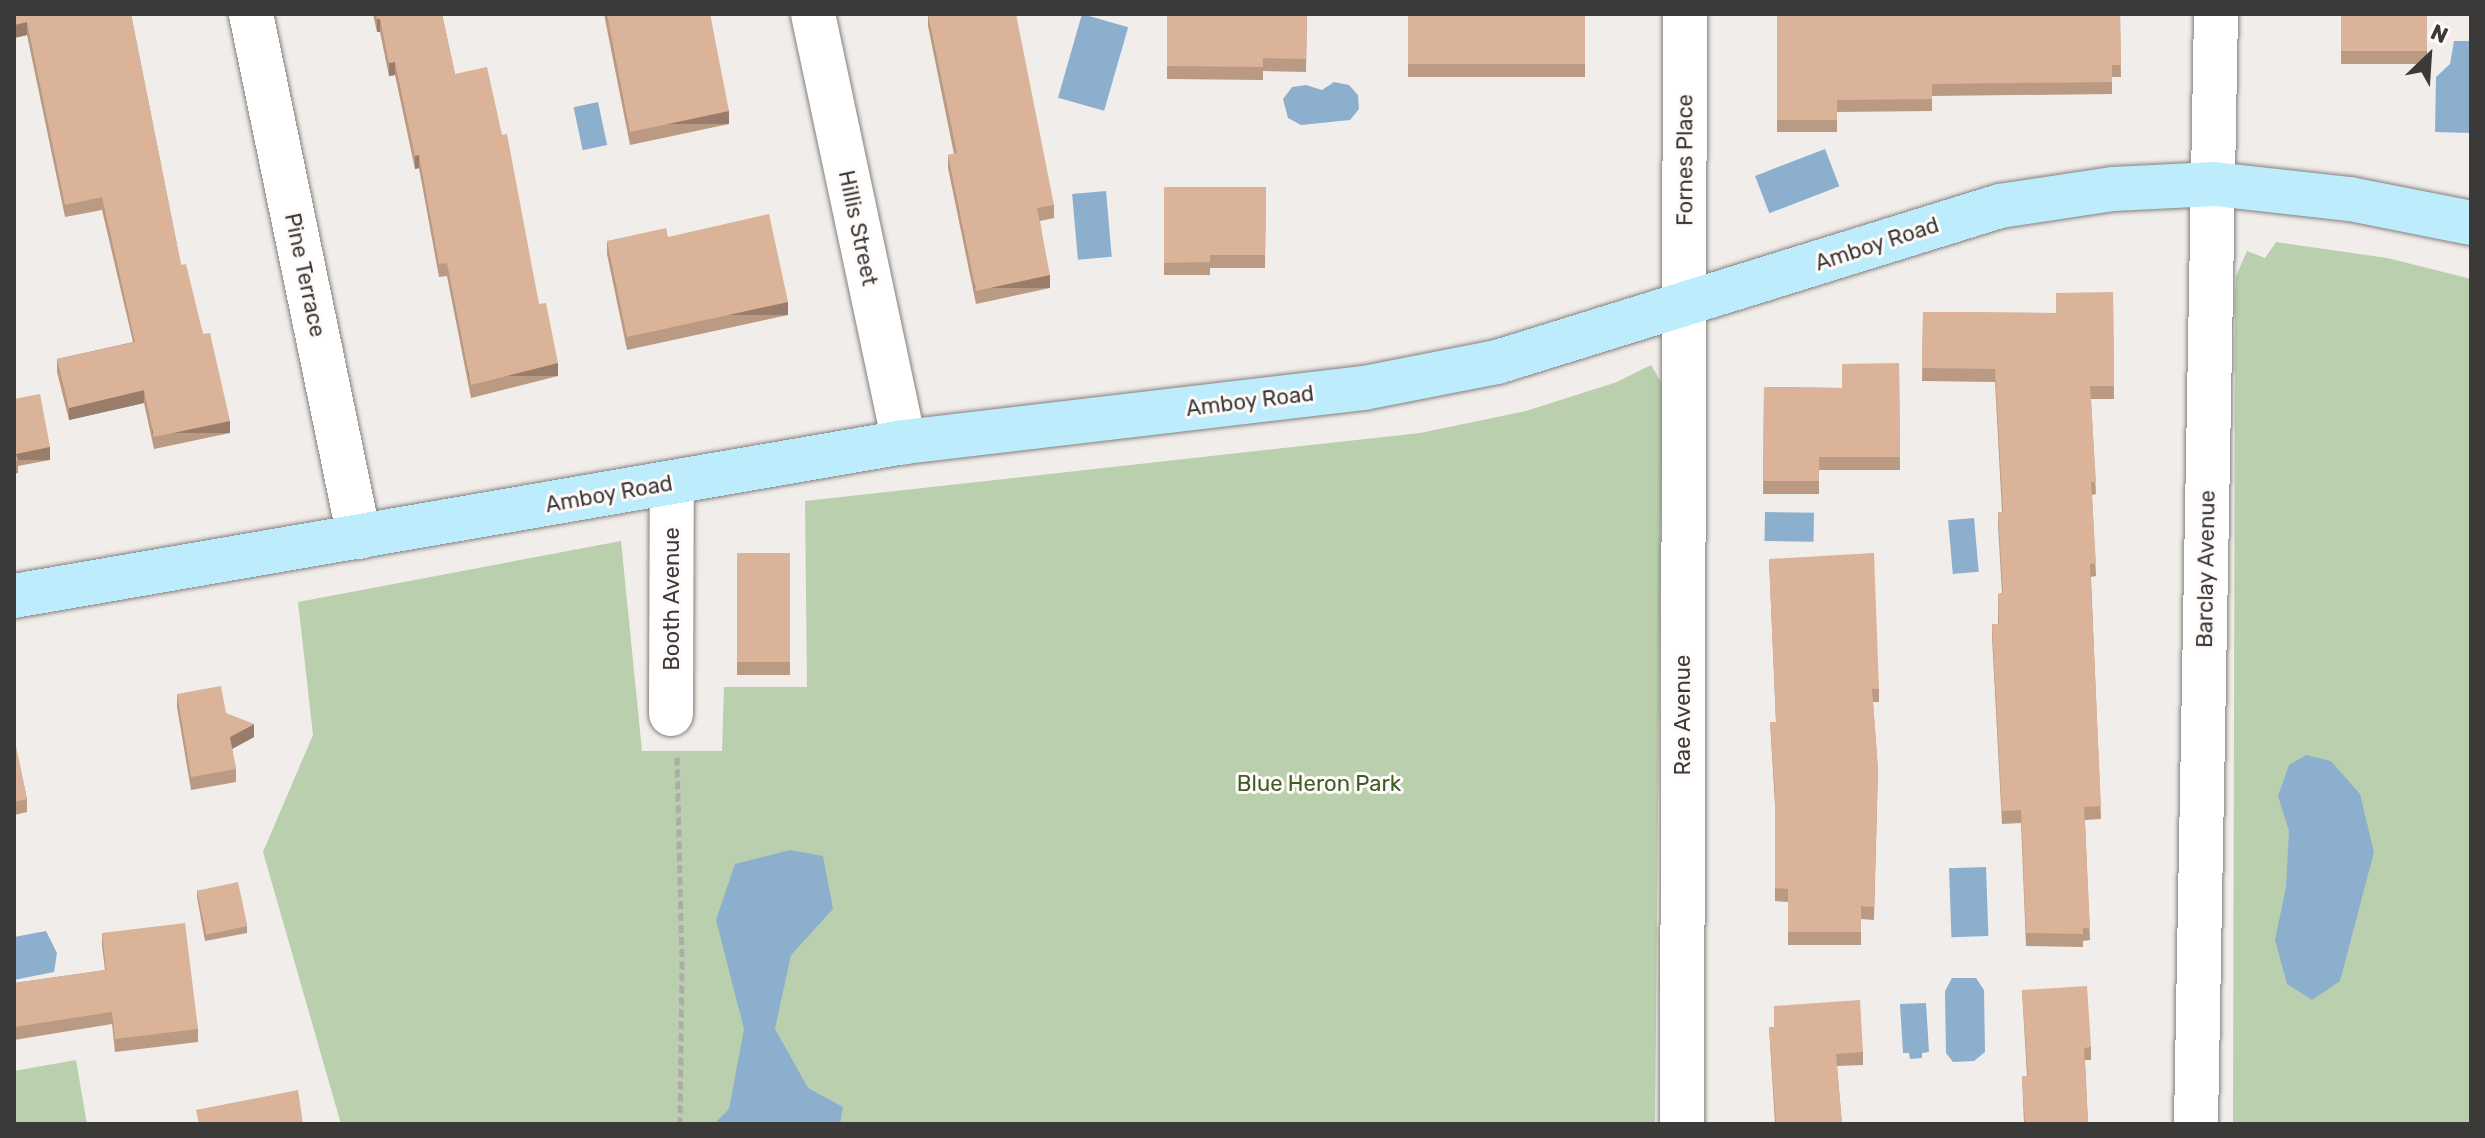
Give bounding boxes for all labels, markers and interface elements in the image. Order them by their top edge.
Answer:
north arrow [2389,16,2469,96]
text: N [2426,18,2452,49]
street label: Fornes Place [1672,94,1698,226]
street label: Hillis Street [833,168,883,288]
street label: Pine Terrace [279,210,331,340]
street label: Amboy Road [1811,211,1943,277]
street label: Amboy Road [1184,380,1316,422]
street label: Amboy Road [543,470,675,518]
street label: Barclay Avenue [2191,489,2221,649]
street label: Booth Avenue [659,527,685,671]
street label: Rae Avenue [1670,654,1696,776]
park label: Blue Heron Park [1237,771,1401,797]

